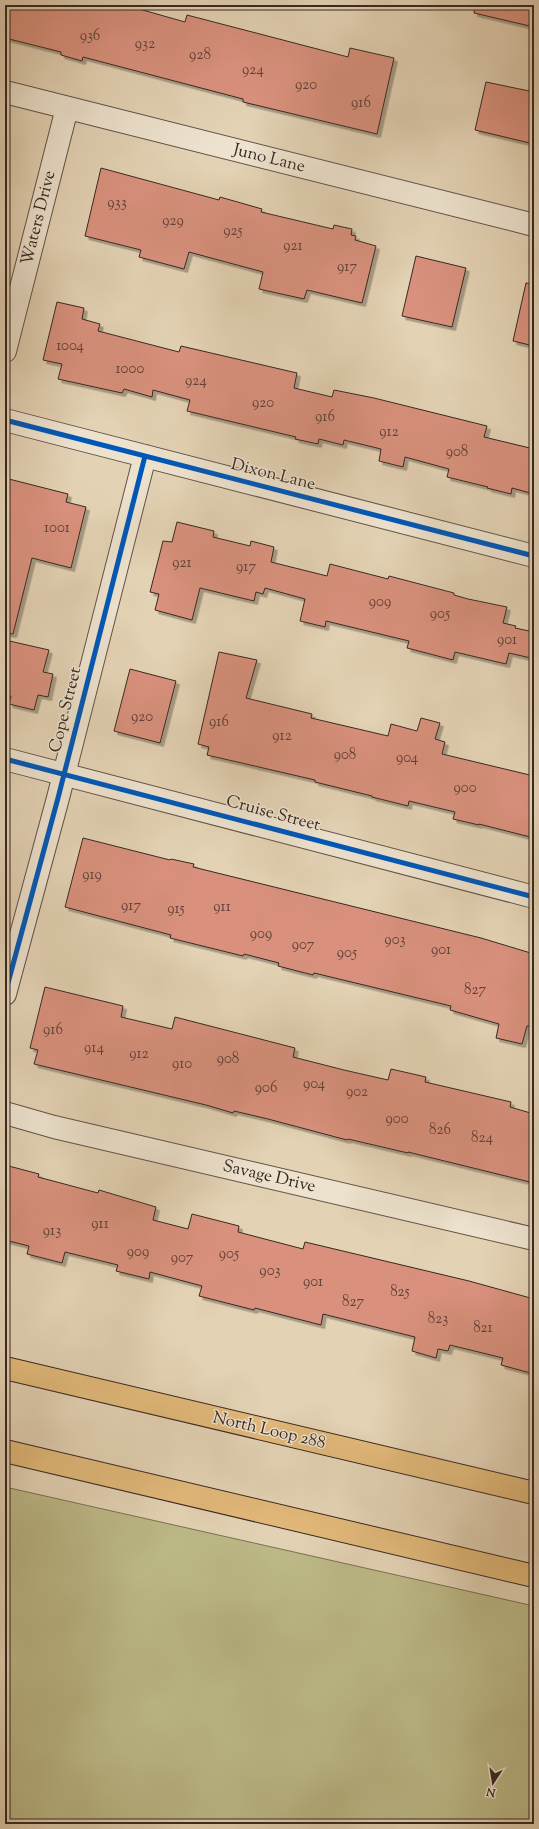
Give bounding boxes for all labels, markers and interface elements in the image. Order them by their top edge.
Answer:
house number: 936 [80,26,100,47]
house number: 932 [135,34,155,55]
house number: 928 [189,45,211,66]
house number: 924 [242,60,264,81]
house number: 920 [295,75,317,96]
house number: 916 [351,93,371,114]
street label: Juno Lane [230,138,308,180]
street label: Waters Drive [16,168,62,268]
house number: 933 [107,193,127,214]
house number: 929 [162,211,184,232]
house number: 925 [223,221,243,242]
house number: 921 [283,236,303,257]
house number: 917 [337,257,357,278]
house number: 1004 [56,336,84,357]
house number: 1000 [116,359,144,380]
house number: 924 [185,371,207,392]
house number: 920 [252,393,274,414]
house number: 916 [315,407,335,428]
house number: 912 [379,422,399,443]
house number: 908 [446,442,468,463]
street label: Dixon Lane [228,453,318,497]
house number: 1001 [44,518,70,539]
house number: 921 [172,553,192,574]
house number: 917 [236,557,256,578]
house number: 909 [369,592,391,613]
house number: 905 [430,604,450,625]
house number: 901 [497,630,517,651]
street label: Cope Street [44,665,88,755]
house number: 920 [131,707,153,728]
house number: 916 [209,712,229,733]
house number: 912 [272,726,292,747]
house number: 908 [334,745,356,766]
house number: 904 [396,748,418,769]
house number: 900 [453,778,477,799]
street label: Cruise Street [223,790,323,838]
house number: 919 [82,865,102,886]
house number: 917 [121,896,141,917]
house number: 911 [213,897,231,918]
house number: 915 [167,899,185,920]
house number: 909 [250,924,272,945]
house number: 903 [384,930,406,951]
house number: 907 [292,935,315,956]
house number: 901 [431,940,451,961]
house number: 905 [337,943,357,964]
house number: 827 [464,980,486,1001]
house number: 916 [43,1020,63,1041]
house number: 914 [84,1038,104,1059]
house number: 912 [129,1044,149,1065]
house number: 908 [217,1049,239,1070]
house number: 910 [172,1054,192,1075]
house number: 904 [303,1074,325,1095]
house number: 906 [255,1078,277,1099]
house number: 902 [346,1082,368,1103]
house number: 900 [385,1109,409,1130]
house number: 826 [429,1120,451,1141]
house number: 824 [471,1128,493,1149]
street label: Savage Drive [220,1155,318,1199]
house number: 911 [91,1214,109,1235]
house number: 913 [43,1221,61,1242]
house number: 909 [127,1242,149,1263]
house number: 905 [219,1244,239,1265]
house number: 907 [171,1248,194,1269]
house number: 903 [259,1261,281,1282]
house number: 901 [303,1272,323,1293]
house number: 825 [390,1282,410,1303]
house number: 827 [342,1292,364,1313]
house number: 823 [428,1309,448,1330]
house number: 821 [473,1318,493,1339]
street label: North Loop 288 [210,1406,328,1456]
north arrow [473,1763,513,1803]
text: N [485,1783,498,1801]

